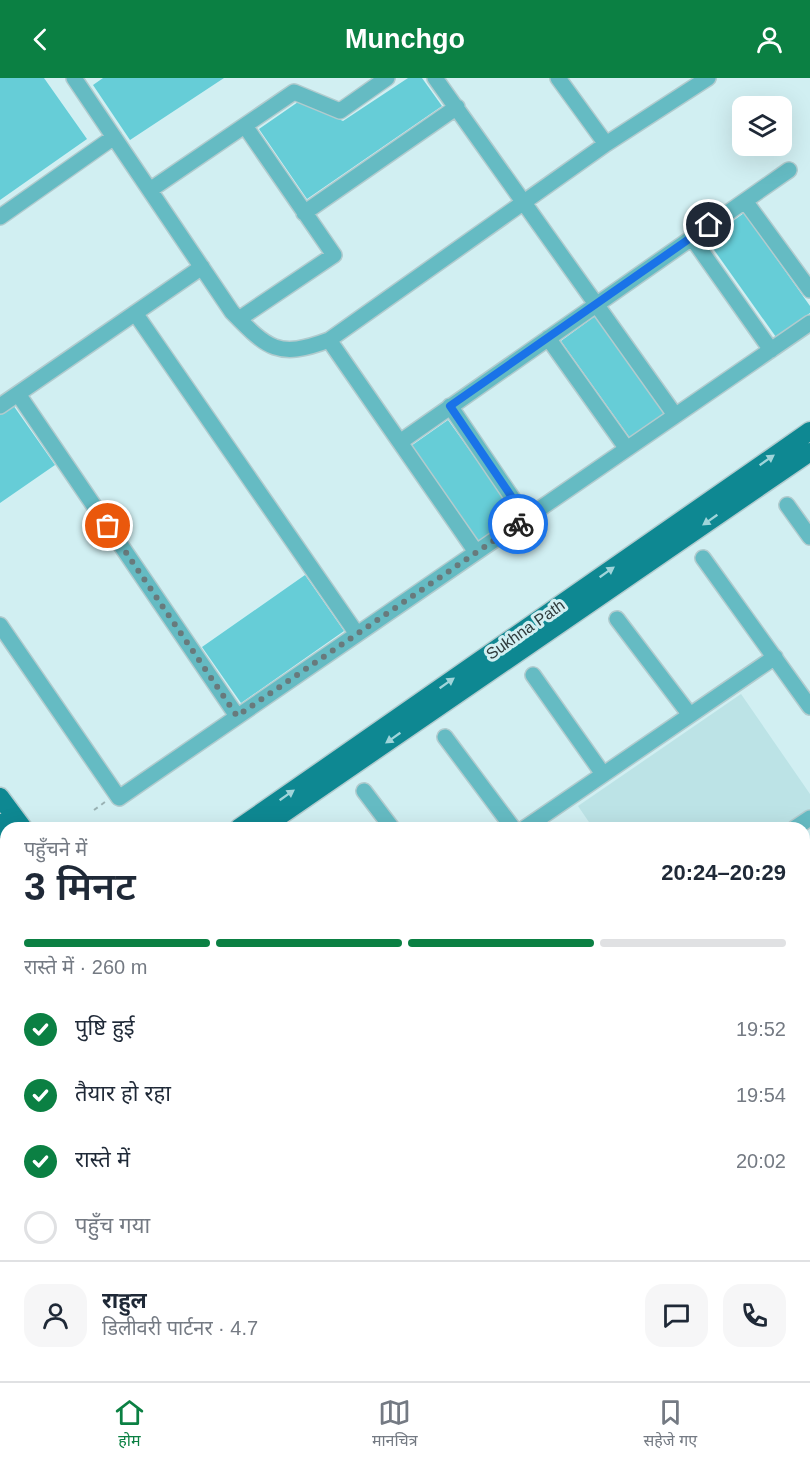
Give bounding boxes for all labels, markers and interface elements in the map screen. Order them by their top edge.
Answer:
icon: back [24,23,57,56]
icon: person [753,23,786,56]
text: Munchgo [345,24,465,54]
map controls [732,96,792,156]
button: layers [732,96,792,156]
pin [683,199,734,250]
icon: home [692,208,725,241]
one-way arrow [759,454,775,466]
courier [488,494,548,554]
pin [82,500,133,551]
icon: bike [502,508,535,541]
icon: bag [91,509,124,542]
one-way arrow [702,514,718,525]
one-way arrow [599,566,615,578]
street label: Sukhna Path [483,596,568,663]
one-way arrow [439,677,455,689]
one-way arrow [386,732,402,744]
one-way arrow [279,790,295,801]
text: पहुँचने में [24,838,87,860]
text: 20:24–20:29 [661,860,786,885]
text: 3 मिनट [24,865,136,908]
text: रास्ते में · 260 m [24,956,147,978]
icon: check [24,1013,57,1046]
text: पुष्टि हुई [75,1015,135,1040]
text: 19:52 [736,1018,786,1040]
icon: check [24,1079,57,1112]
text: तैयार हो रहा [75,1081,171,1106]
text: 19:54 [736,1084,786,1106]
icon: check [24,1145,57,1178]
text: रास्ते में [75,1147,130,1172]
text: 20:02 [736,1150,786,1172]
text: पहुँच गया [75,1213,150,1238]
button: person [24,1284,87,1347]
button: chat [645,1284,708,1347]
button: phone [723,1284,786,1347]
text: राहुल [102,1288,147,1313]
text: डिलीवरी पार्टनर · 4.7 [102,1317,258,1339]
tab: होम [113,1396,146,1453]
tab: मानचित्र [372,1396,418,1453]
tab: सहेजे गए [644,1396,697,1453]

